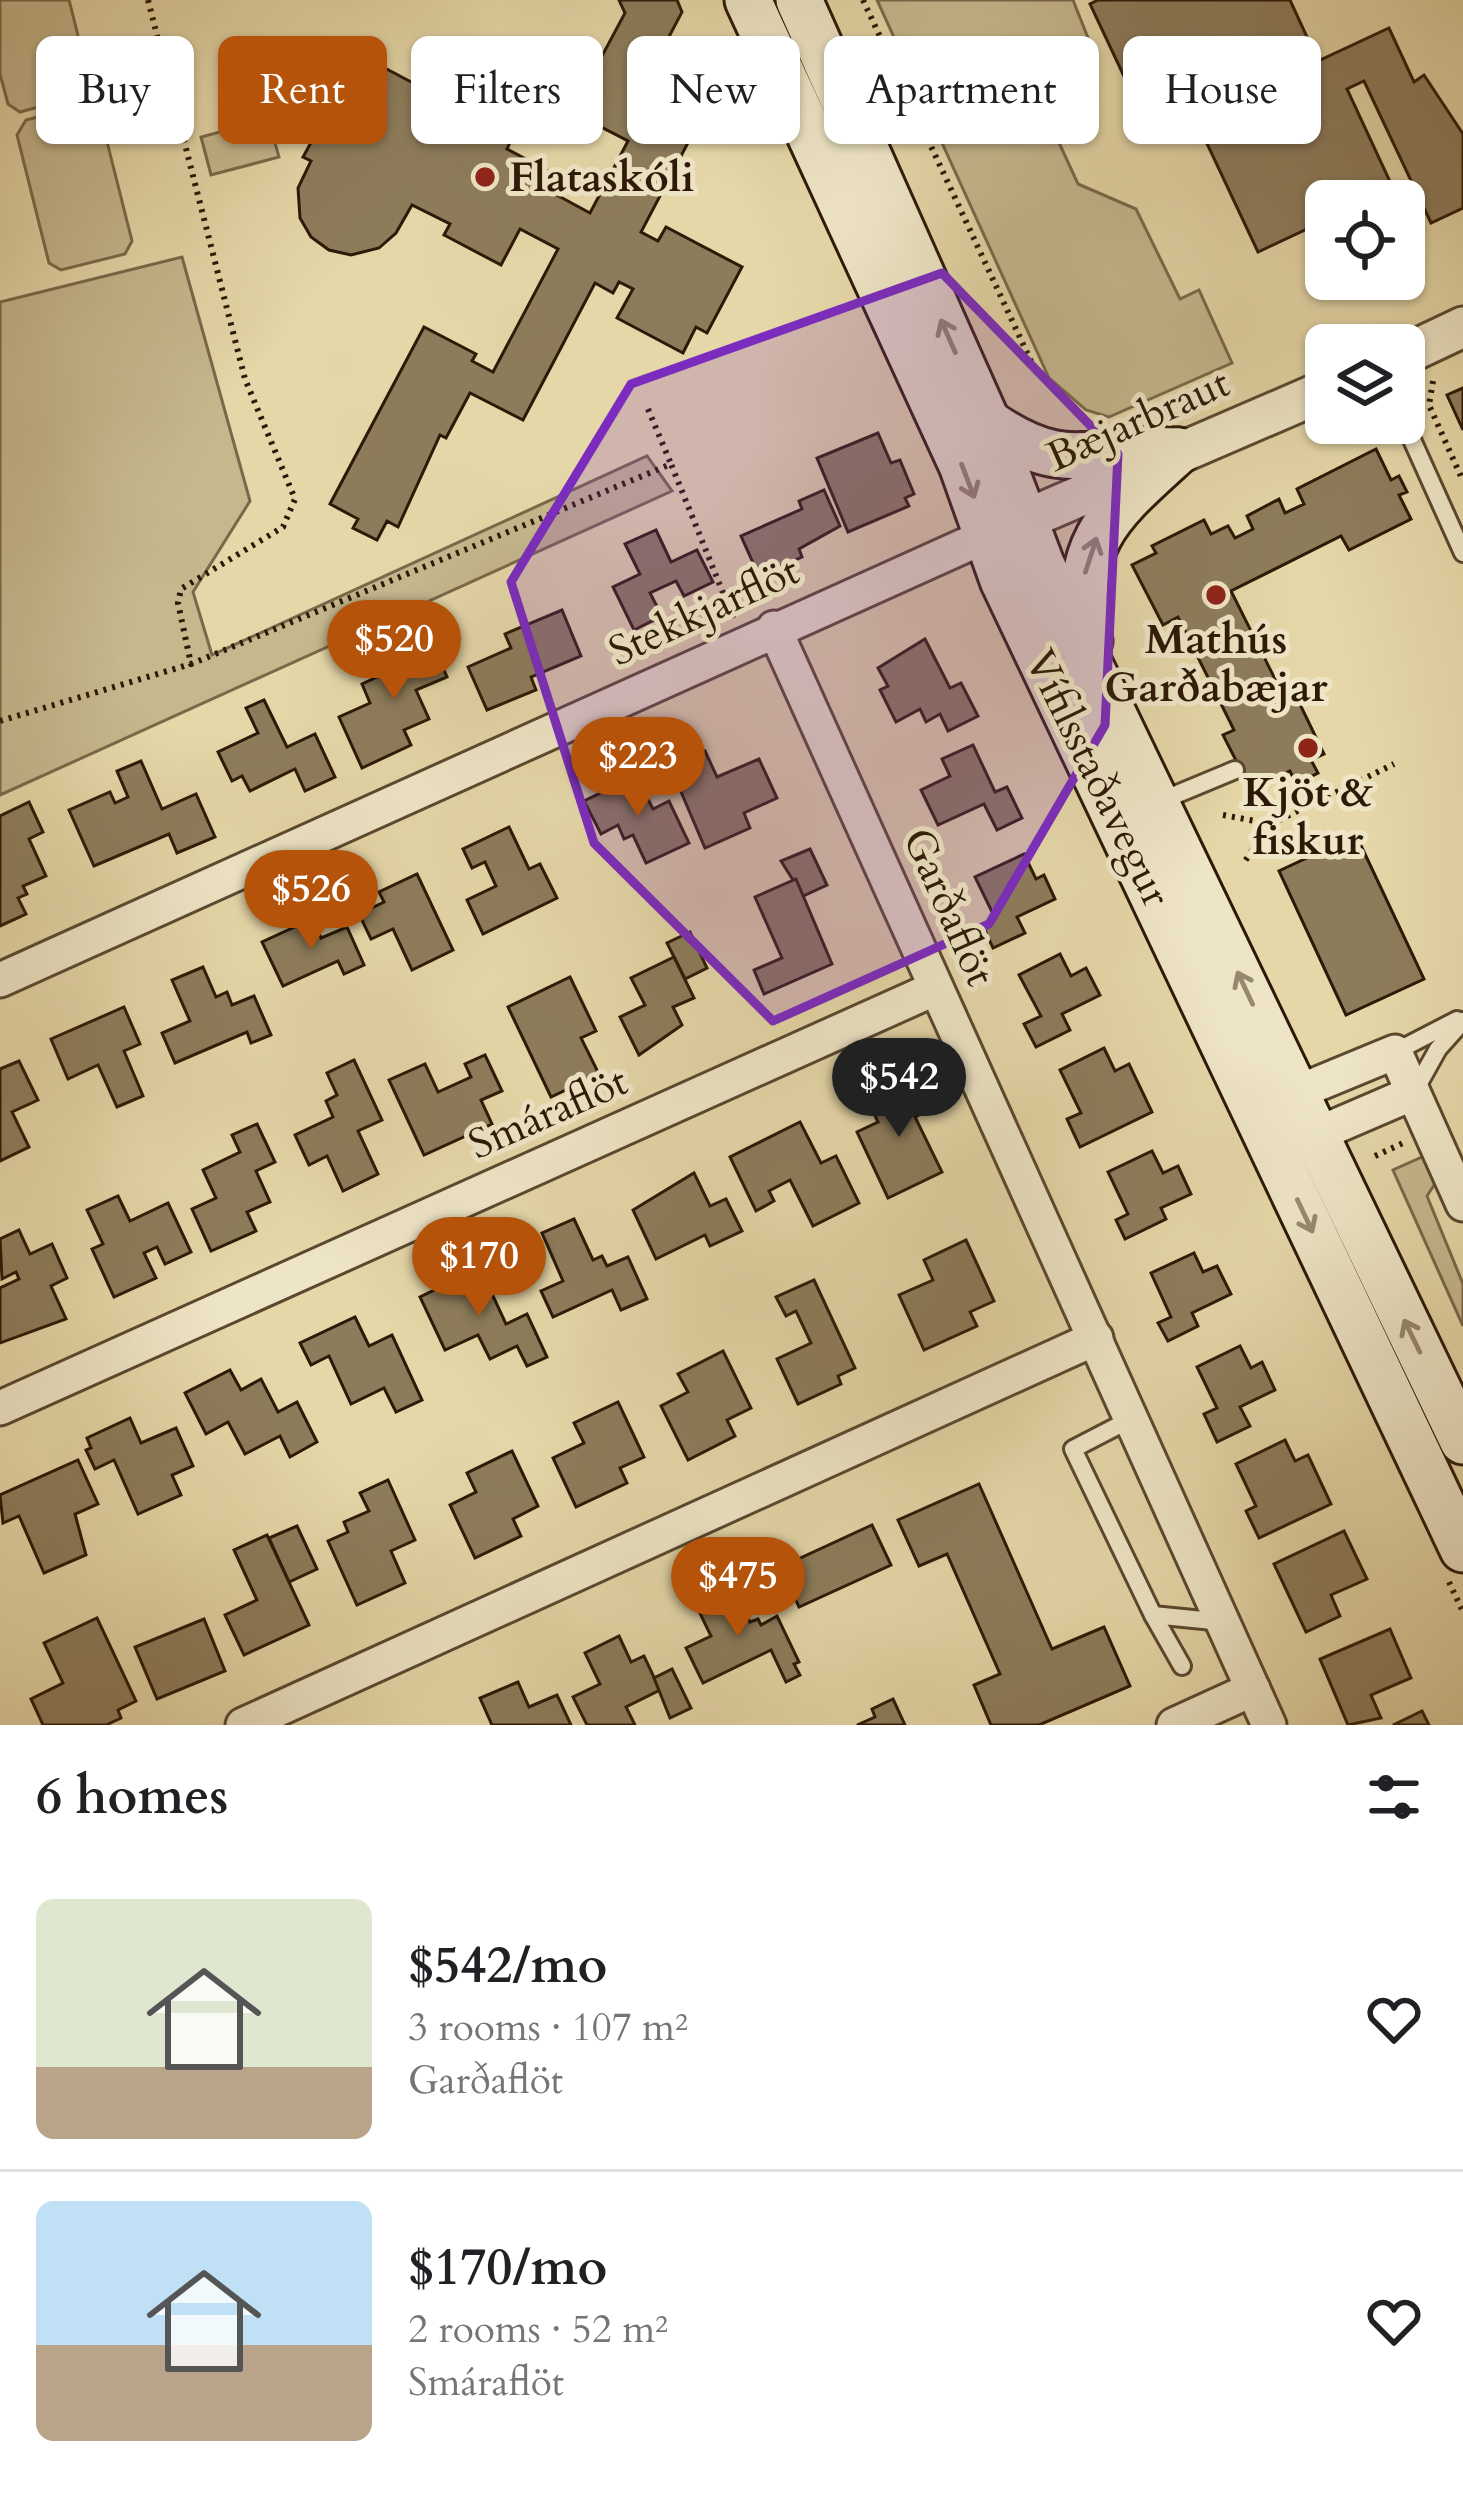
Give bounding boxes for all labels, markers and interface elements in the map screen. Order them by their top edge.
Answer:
chip: Buy [36,36,194,144]
chip: Rent [218,36,387,144]
chip: Filters [411,36,603,144]
chip: New [627,36,800,144]
chip: Apartment [824,36,1099,144]
chip: House [1123,36,1321,144]
place label: Flataskóli [509,149,694,206]
marker: Flataskóli [472,164,498,190]
map controls [1305,180,1425,444]
button: locate [1305,180,1425,300]
one-way arrow [936,319,958,355]
button: layers [1305,324,1425,444]
street label: Bæjarbraut [1038,354,1238,486]
one-way arrow [958,461,980,498]
one-way arrow [1081,537,1103,575]
street label: Stekkjarflöt [600,542,808,680]
marker: Mathús Garðabæjar [1203,582,1229,608]
pin: $520 [323,600,465,702]
place label: Mathús Garðabæjar [1104,611,1328,716]
text: $520 [354,612,434,665]
street label: Vífilsstaðavegur [1011,640,1185,917]
pin: $223 [567,717,709,819]
text: $223 [598,729,678,782]
marker: Kjöt & fiskur [1295,735,1321,761]
place label: Kjöt & fiskur [1243,764,1374,869]
street label: Garðaflöt [889,819,1009,995]
pin: $526 [240,850,382,952]
text: $526 [271,862,351,915]
one-way arrow [1233,971,1255,1007]
pin: $542 [828,1038,970,1140]
text: $542 [859,1050,939,1103]
street label: Smáraflöt [460,1053,636,1173]
one-way arrow [1295,1197,1317,1233]
pin: $170 [408,1217,550,1319]
text: $170 [439,1229,519,1282]
one-way arrow [1399,1319,1422,1354]
pin: $475 [667,1537,809,1639]
text: $475 [698,1549,778,1602]
text: 6 homes [36,1762,228,1832]
icon: filters [1361,1764,1427,1830]
text: $542/mo [408,1931,607,2001]
icon: home [132,1947,276,2091]
icon: heart [1361,1986,1427,2052]
text: 3 rooms · 107 m² [408,2001,688,2054]
text: Garðaflöt [408,2054,563,2107]
text: $170/mo [408,2233,607,2303]
icon: home [132,2249,276,2393]
icon: heart [1361,2288,1427,2354]
text: 2 rooms · 52 m² [408,2303,668,2356]
text: Smáraflöt [408,2356,564,2409]

